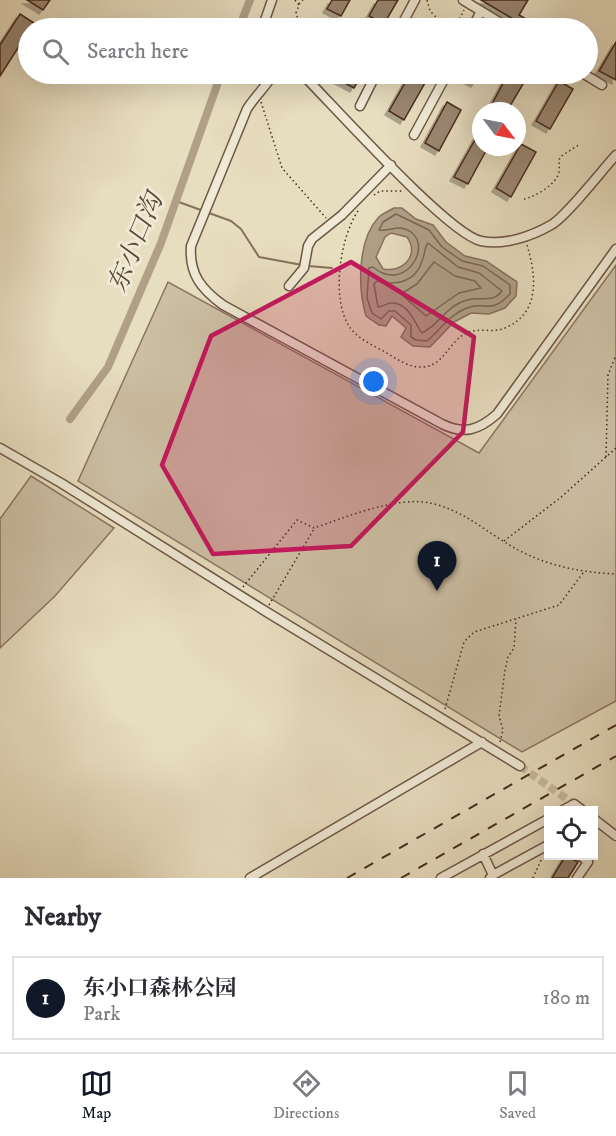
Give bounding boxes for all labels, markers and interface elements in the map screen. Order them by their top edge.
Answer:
search box [18,18,598,84]
icon: search [39,35,72,68]
text: Search here [87,38,189,65]
north arrow [472,102,526,156]
water label: 东小口沟 [101,185,172,297]
your location [359,367,388,396]
pin: 1 [418,542,456,591]
map controls [544,806,598,860]
button: locate [544,806,598,860]
text: Nearby [24,901,101,934]
text: 东小口森林公园 [83,975,237,1002]
text: 1 [42,986,49,1011]
text: 180 m [543,986,590,1011]
text: Park [83,1002,120,1027]
tab: Map [80,1067,113,1123]
tab: Directions [273,1067,339,1123]
tab: Saved [499,1067,536,1123]

